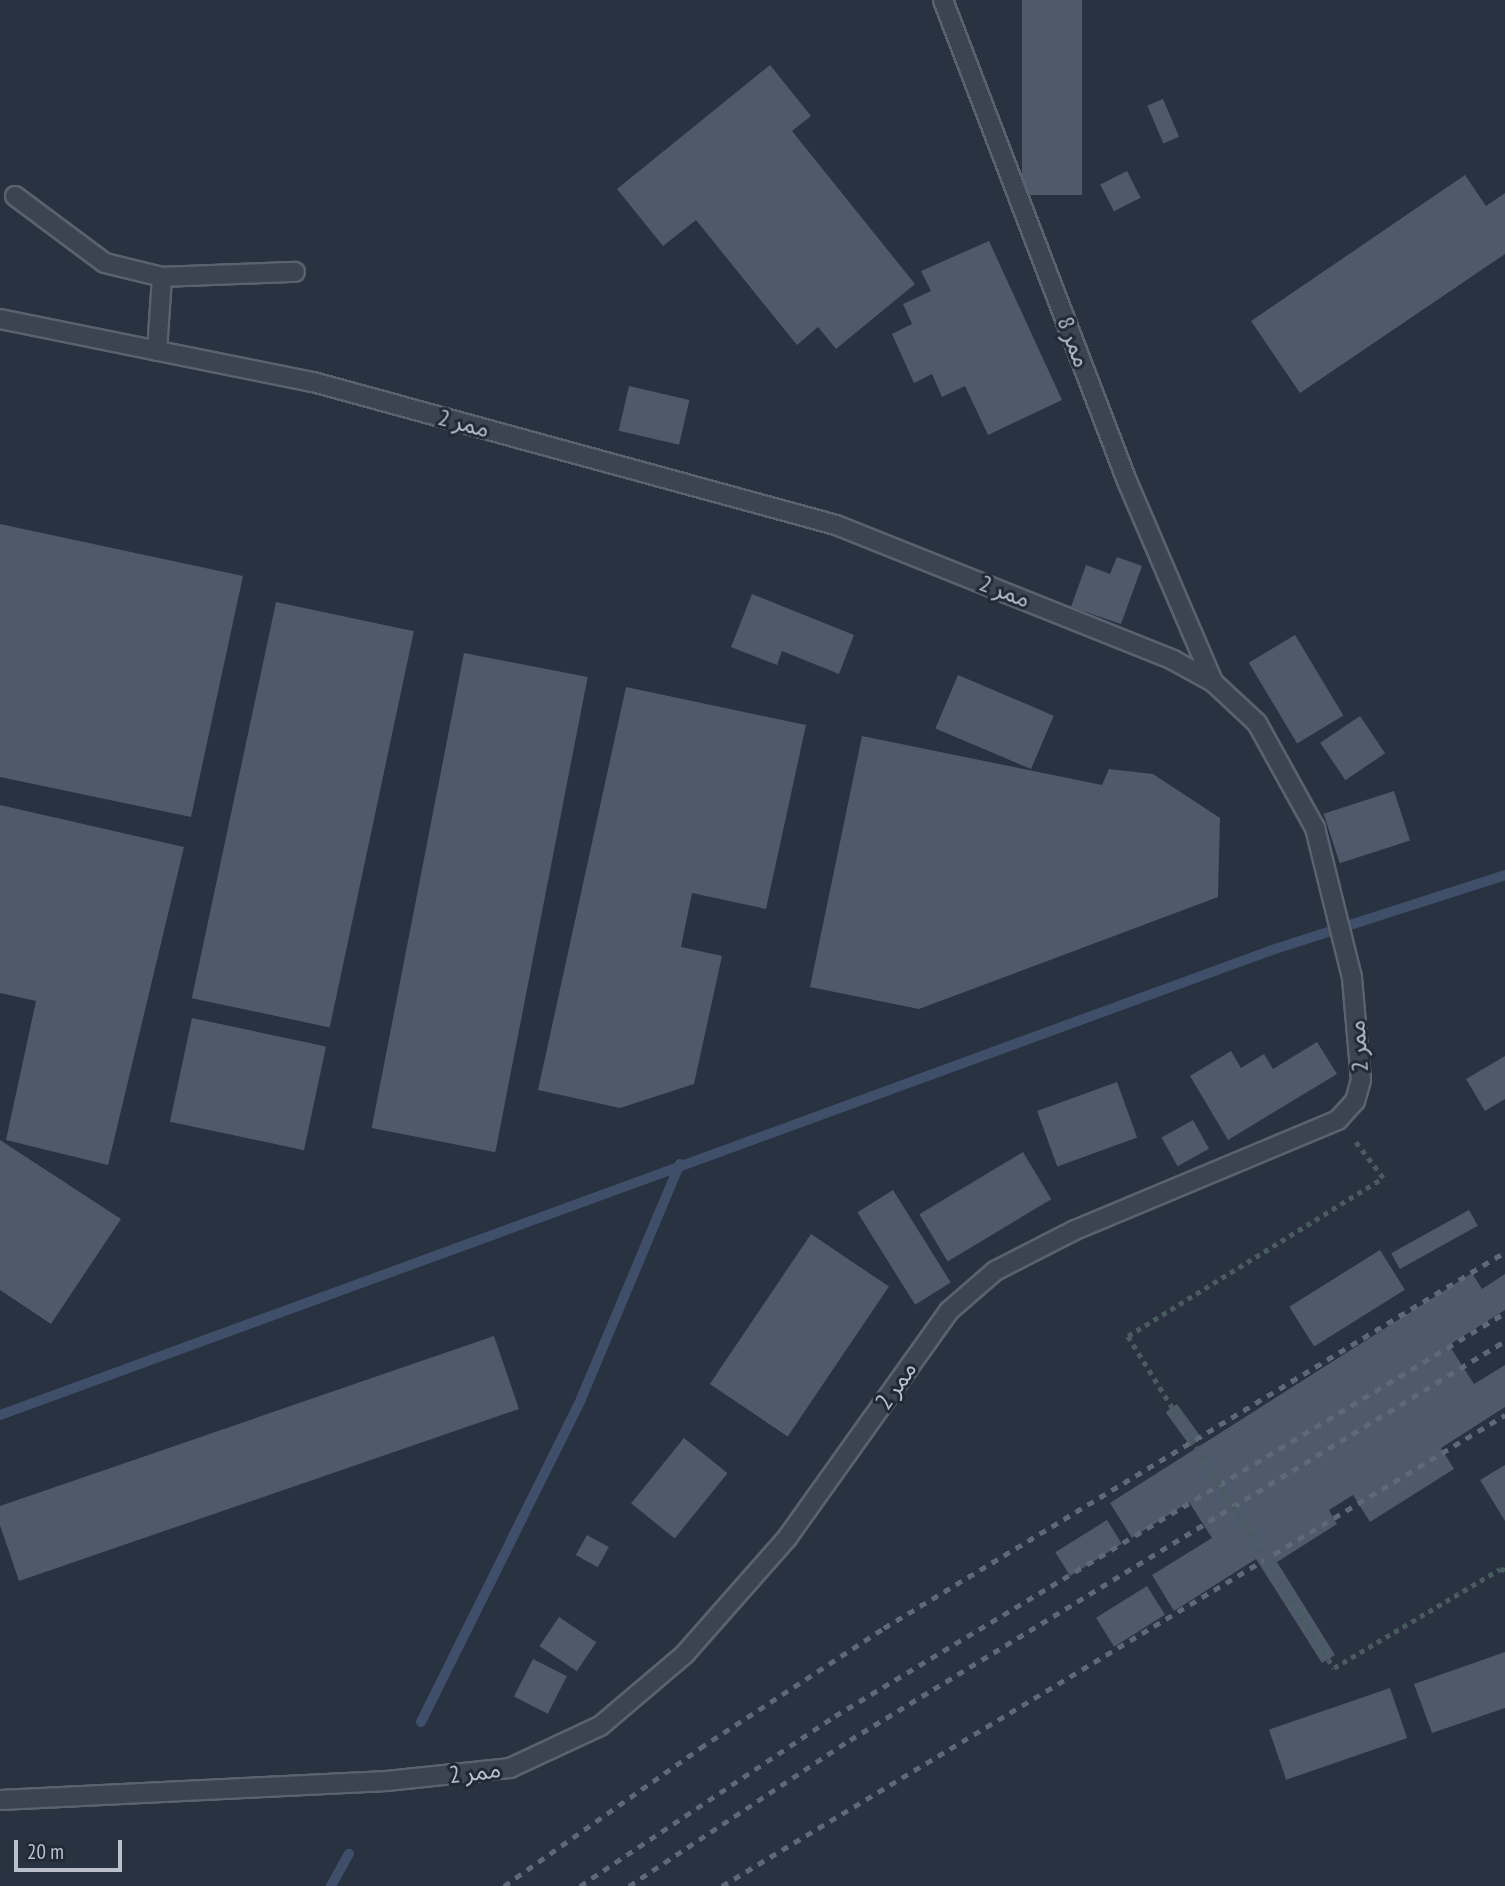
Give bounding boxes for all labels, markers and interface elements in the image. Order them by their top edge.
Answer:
street label: ممر 8 [1051,313,1097,371]
street label: ممر 2 [435,402,493,444]
street label: ممر 2 [976,568,1034,614]
street label: ممر 2 [1342,1019,1374,1073]
street label: ممر 2 [869,1355,923,1415]
street label: ممر 2 [448,1755,502,1789]
scale bar [18,1826,126,1870]
text: 20 m [27,1838,64,1865]

